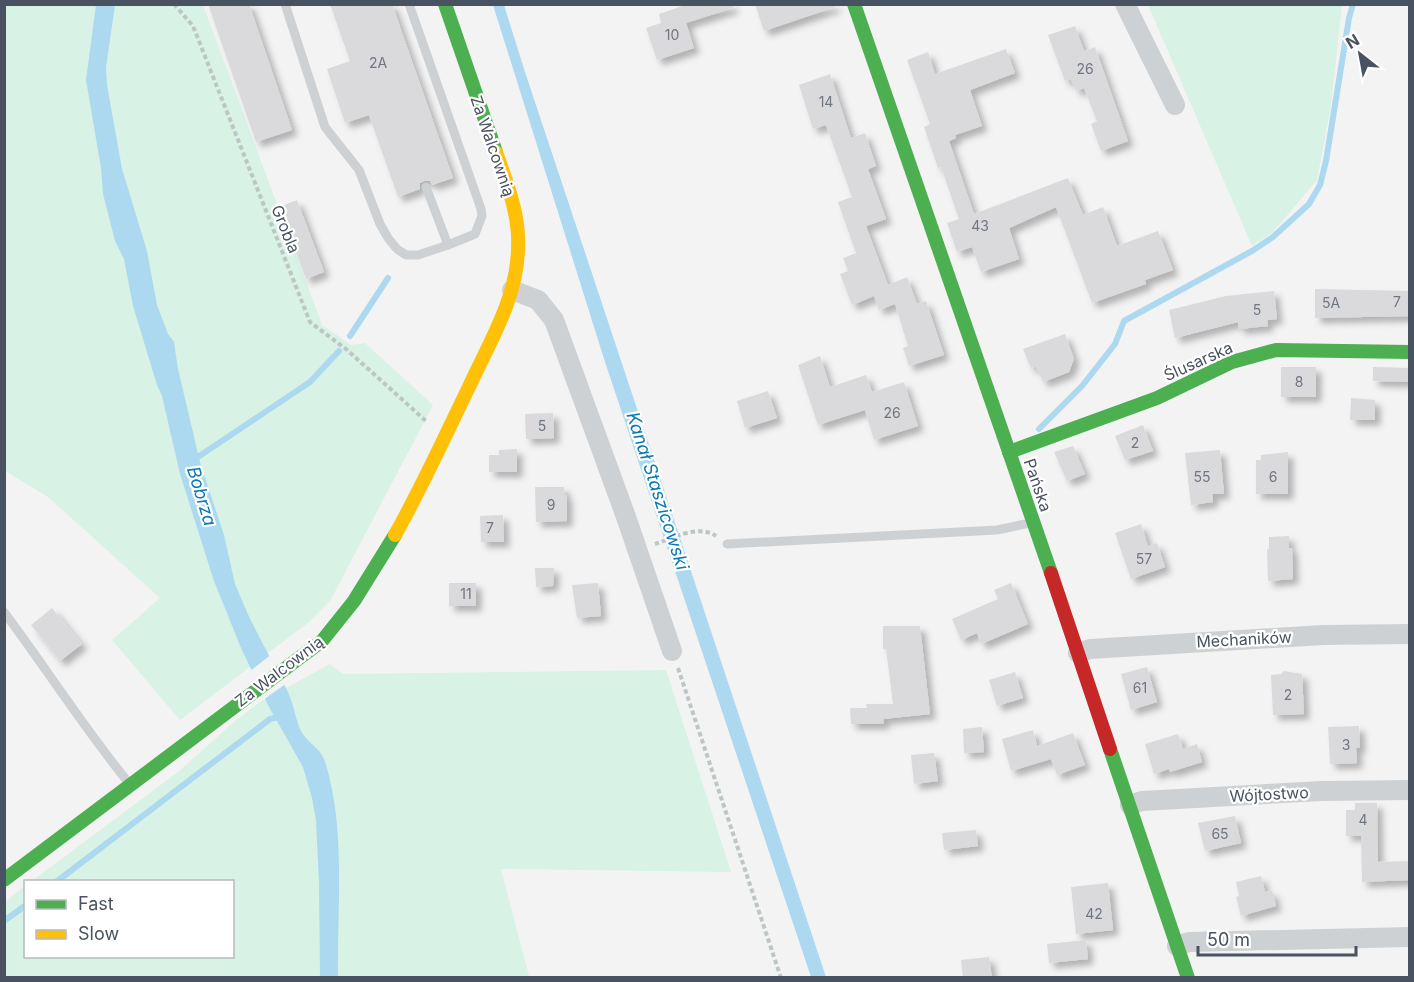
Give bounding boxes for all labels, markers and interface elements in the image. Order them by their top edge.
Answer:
north arrow [1330,24,1390,84]
house number: 10 [665,26,679,43]
text: N [1342,29,1363,53]
house number: 2A [369,54,387,71]
house number: 26 [1076,60,1094,77]
street label: Za Walcownią [466,93,520,199]
house number: 14 [819,93,833,110]
street label: Grobla [267,202,305,256]
house number: 43 [971,217,989,234]
house number: 7 [1393,293,1401,310]
house number: 5A [1322,294,1340,311]
house number: 5 [1253,301,1261,318]
street label: Ślusarska [1160,337,1236,385]
house number: 8 [1295,373,1303,390]
house number: 26 [883,404,901,421]
water label: Kanał Staszicowski [623,409,694,573]
house number: 5 [538,417,546,434]
house number: 2 [1131,434,1139,451]
street label: Pańska [1020,456,1056,514]
water label: Bobrza [183,464,221,528]
house number: 55 [1193,468,1211,485]
house number: 6 [1269,468,1277,485]
house number: 9 [547,496,555,513]
house number: 7 [486,519,494,536]
house number: 57 [1136,550,1152,567]
house number: 11 [460,585,472,602]
street label: Mechaników [1196,627,1292,651]
street label: Za Walcownią [231,631,327,711]
house number: 61 [1133,679,1147,696]
house number: 2 [1284,686,1292,703]
house number: 3 [1342,736,1350,753]
street label: Wójtostwo [1229,782,1309,806]
house number: 4 [1358,811,1368,828]
house number: 65 [1211,825,1229,842]
legend [24,880,234,958]
text: Fast [78,893,114,914]
house number: 42 [1085,905,1103,922]
scale bar [1198,919,1356,957]
text: Slow [78,923,119,944]
text: 50 m [1207,929,1250,950]

